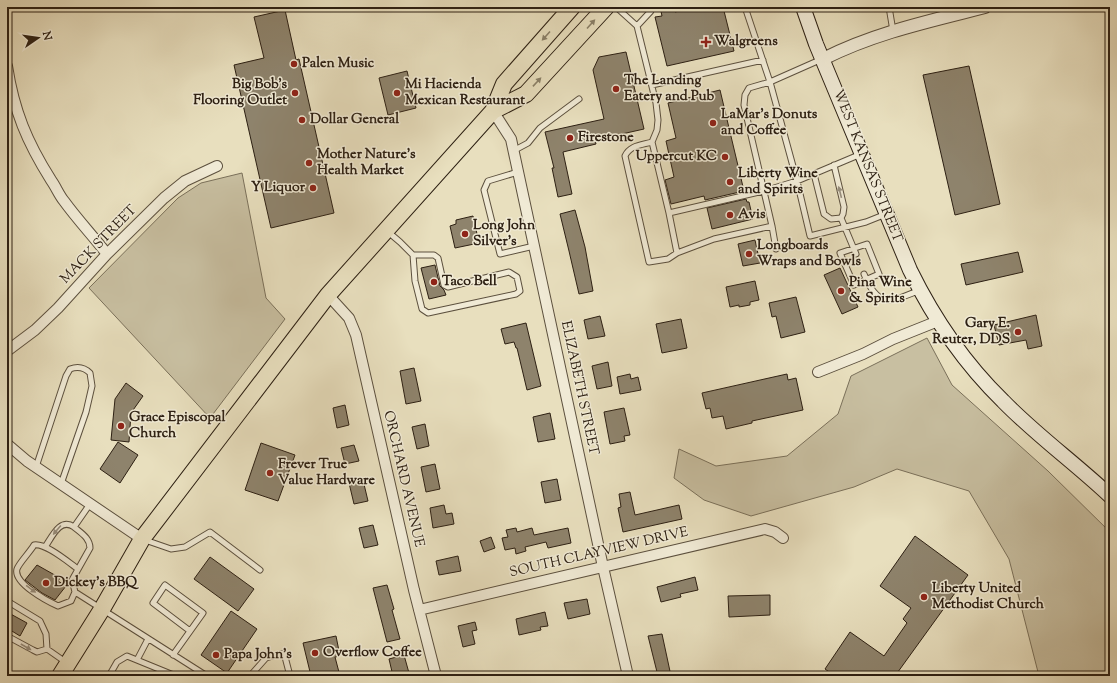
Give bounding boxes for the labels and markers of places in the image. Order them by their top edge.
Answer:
place label: Walgreens [714,32,778,52]
marker: Walgreens [701,37,711,47]
place label: Palen Music [302,54,375,74]
marker: Palen Music [289,59,299,69]
place label: The Landing Eatery and Pub [624,71,714,107]
place label: Big Bob's Flooring Outlet [193,75,287,111]
place label: Mi Hacienda Mexican Restaurant [405,75,525,111]
marker: The Landing Eatery and Pub [611,84,621,94]
marker: Big Bob's Flooring Outlet [290,88,300,98]
marker: Mi Hacienda Mexican Restaurant [392,88,402,98]
place label: LaMar's Donuts and Coffee [721,105,818,141]
place label: Dollar General [310,110,399,130]
marker: Dollar General [297,115,307,125]
marker: LaMar's Donuts and Coffee [708,118,718,128]
place label: Firestone [578,128,634,148]
marker: Firestone [565,133,575,143]
place label: Mother Nature's Health Market [317,145,416,181]
place label: Uppercut KC [635,147,717,167]
marker: Uppercut KC [720,152,730,162]
marker: Mother Nature's Health Market [304,158,314,168]
place label: Liberty Wine and Spirits [738,164,818,200]
marker: Liberty Wine and Spirits [725,177,735,187]
place label: Y Liquor [251,178,306,198]
marker: Y Liquor [308,183,318,193]
place label: Avis [738,205,766,225]
marker: Avis [725,210,735,220]
place label: Long John Silver's [473,216,536,252]
marker: Long John Silver's [460,229,470,239]
place label: Longboards Wraps and Bowls [757,236,861,272]
marker: Longboards Wraps and Bowls [744,249,754,259]
place label: Taco Bell [442,272,497,292]
place label: Pina Wine & Spirits [849,273,912,309]
marker: Taco Bell [429,277,439,287]
marker: Pina Wine & Spirits [836,286,846,296]
place label: Gary E. Reuter, DDS [932,314,1010,350]
marker: Gary E. Reuter, DDS [1013,327,1023,337]
place label: Grace Episcopal Church [129,408,226,444]
marker: Grace Episcopal Church [116,421,126,431]
place label: Frever True Value Hardware [278,455,376,491]
marker: Frever True Value Hardware [265,468,275,478]
place label: Dickey's BBQ [54,573,139,593]
marker: Dickey's BBQ [41,578,51,588]
place label: Liberty United Methodist Church [932,579,1045,615]
marker: Liberty United Methodist Church [919,592,929,602]
place label: Overflow Coffee [323,643,422,663]
place label: Papa John's [224,645,292,665]
marker: Overflow Coffee [310,648,320,658]
marker: Papa John's [211,650,221,660]

